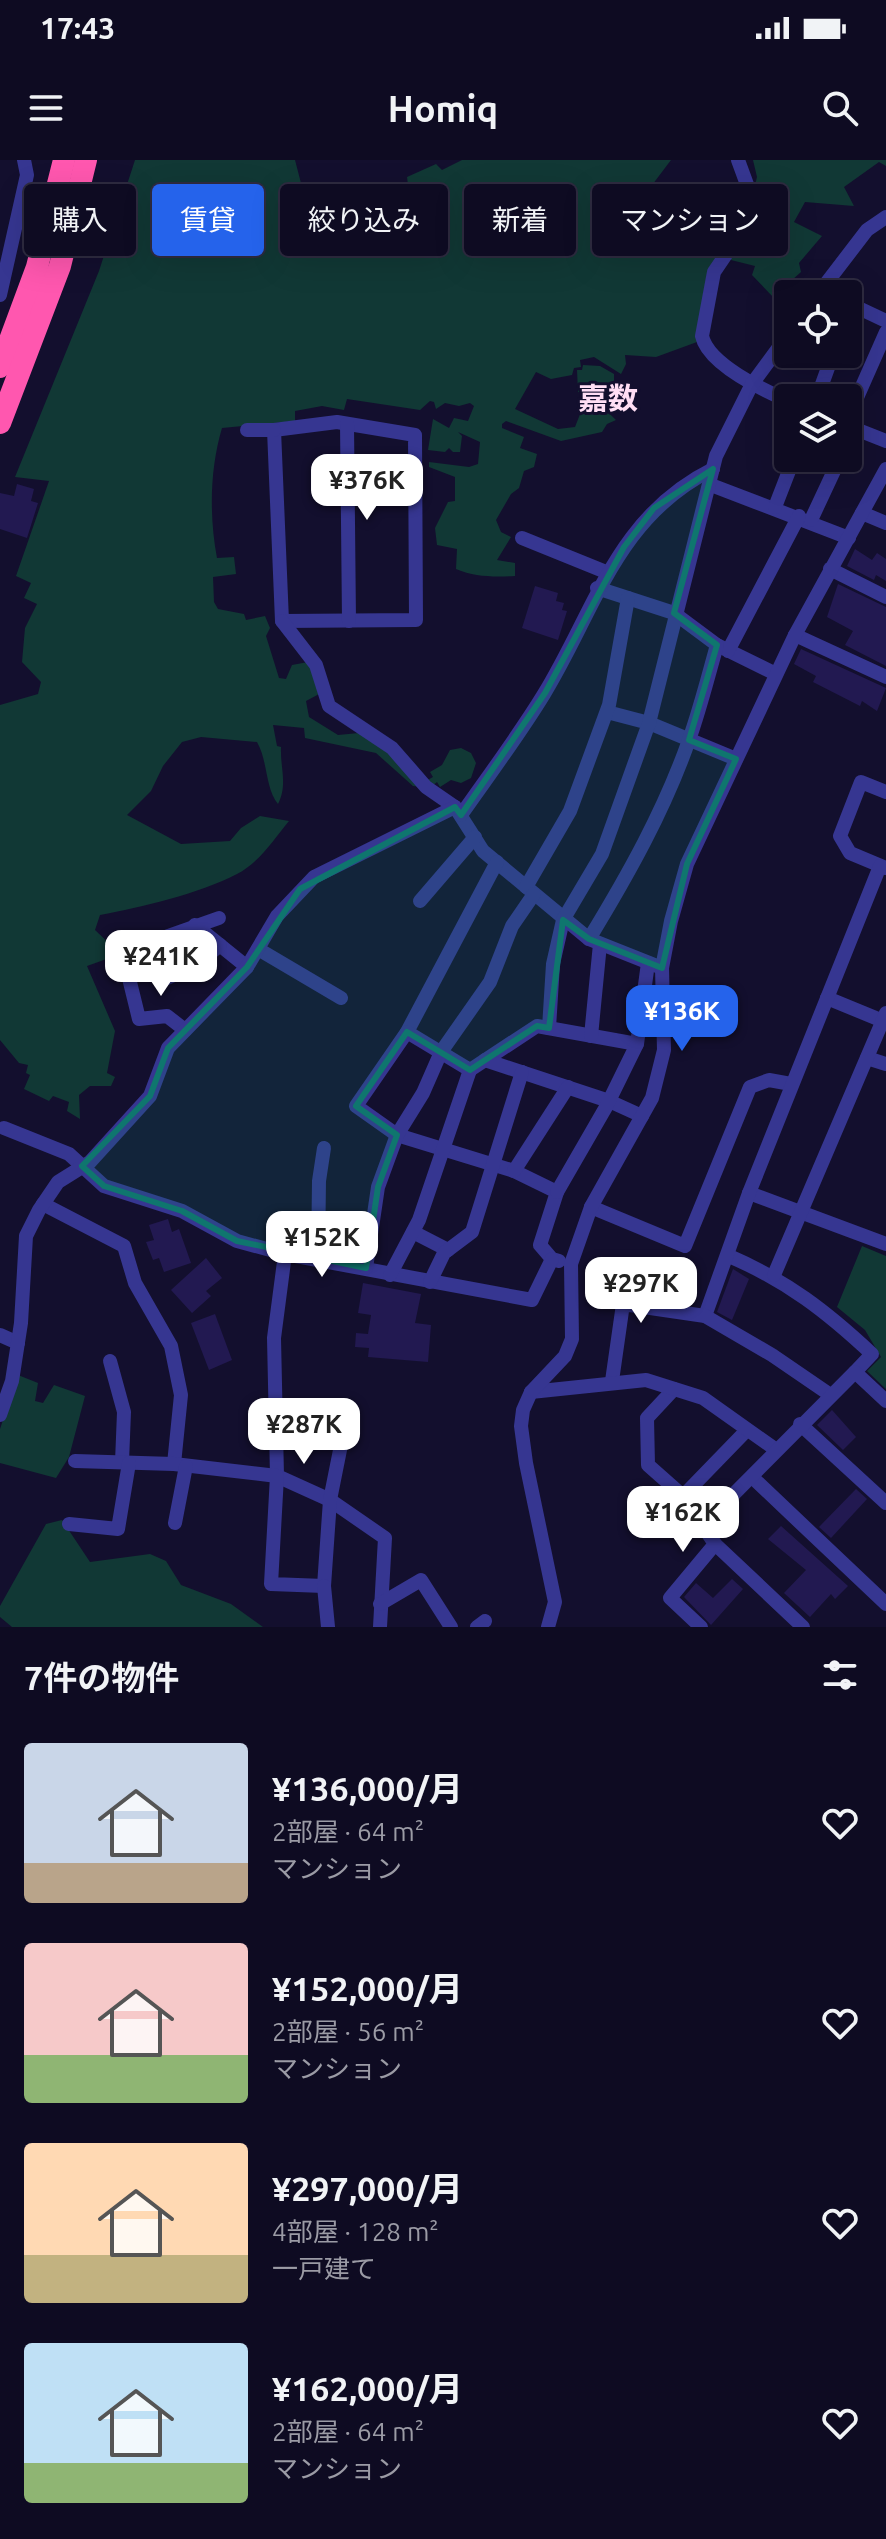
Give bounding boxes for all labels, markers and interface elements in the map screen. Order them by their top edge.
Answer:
text: 17:43 [40,11,115,45]
icon: menu [24,86,68,130]
icon: search [818,86,862,130]
text: Homiq [388,88,498,129]
chip: 購入 [24,184,136,256]
chip: 賃貸 [152,184,264,256]
chip: 絞り込み [280,184,448,256]
chip: 新着 [464,184,576,256]
chip: マンション [592,184,788,256]
map controls [774,280,862,472]
button: locate [774,280,862,368]
district label: 嘉数 [578,381,638,415]
button: layers [774,384,862,472]
pin: ¥376K [311,454,423,522]
text: ¥376K [329,465,405,494]
pin: ¥241K [105,930,217,998]
text: ¥241K [123,941,199,970]
pin: ¥136K [626,985,738,1053]
text: ¥136K [644,996,720,1025]
pin: ¥152K [266,1211,378,1279]
text: ¥152K [284,1222,360,1251]
pin: ¥297K [585,1257,697,1325]
text: ¥297K [603,1268,679,1297]
pin: ¥287K [248,1398,360,1466]
text: ¥287K [266,1409,342,1438]
pin: ¥162K [627,1486,739,1554]
text: ¥162K [645,1497,721,1526]
icon: filters [818,1653,862,1697]
text: 7件の物件 [24,1658,179,1696]
text: ¥136,000/月 [272,1769,463,1807]
icon: home [88,1775,184,1871]
icon: heart [818,1801,862,1845]
text: 2部屋 · 64 m² [272,1817,424,1846]
text: マンション [272,1854,402,1883]
text: ¥152,000/月 [272,1969,463,2007]
icon: home [88,1975,184,2071]
icon: heart [818,2001,862,2045]
text: 2部屋 · 56 m² [272,2017,424,2046]
text: マンション [272,2054,402,2083]
text: ¥297,000/月 [272,2169,463,2207]
icon: home [88,2175,184,2271]
icon: heart [818,2201,862,2245]
text: 4部屋 · 128 m² [272,2217,439,2246]
text: 一戸建て [272,2254,376,2283]
text: ¥162,000/月 [272,2369,463,2407]
icon: home [88,2375,184,2471]
icon: heart [818,2401,862,2445]
text: 2部屋 · 64 m² [272,2417,424,2446]
text: マンション [272,2454,402,2483]

